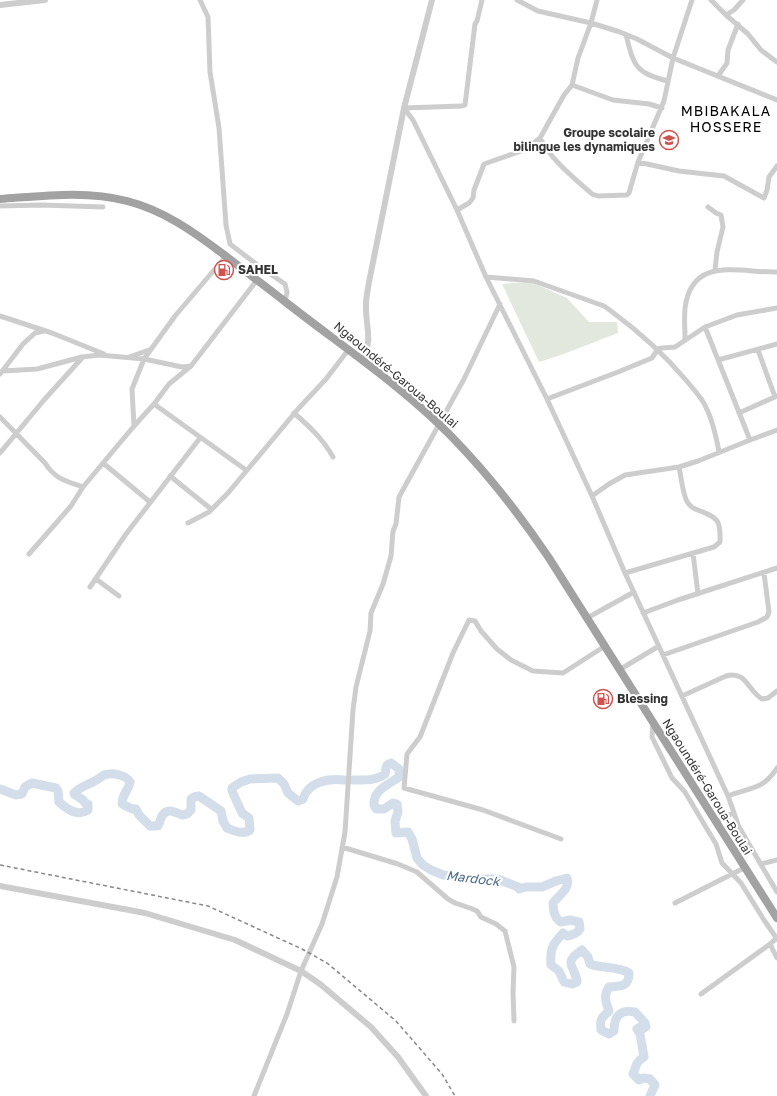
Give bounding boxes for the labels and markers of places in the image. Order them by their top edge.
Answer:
place label: Groupe scolaire bilingue les dynamiques [513,125,655,154]
school or university icon: Groupe scolaire bilingue les dynamiques [658,129,680,151]
fuel station icon: SAHEL [213,259,235,281]
place label: SAHEL [238,262,278,277]
fuel station icon: Blessing [592,688,614,710]
place label: Blessing [617,691,668,706]

